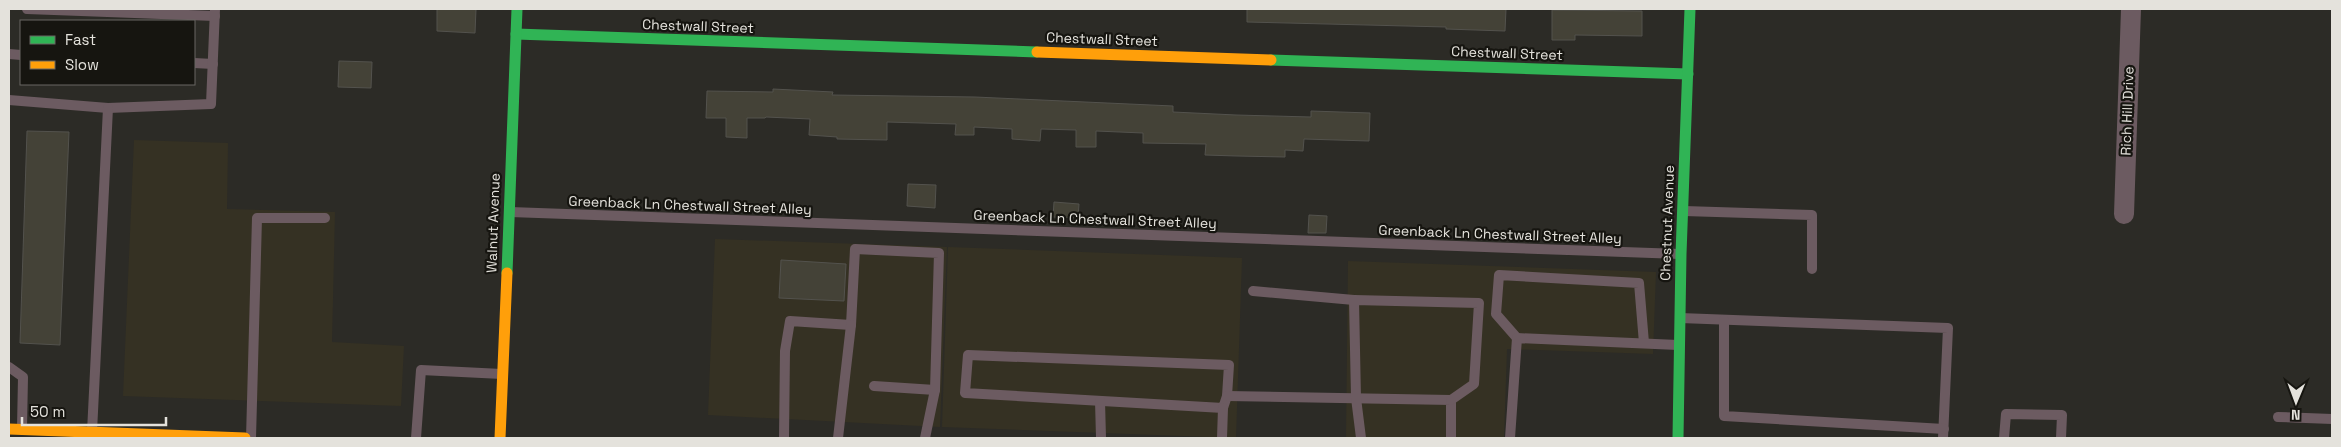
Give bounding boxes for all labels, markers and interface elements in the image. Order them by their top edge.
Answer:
street label: Chestwall Street [642,15,754,37]
legend [20,20,195,85]
street label: Chestwall Street [1046,28,1158,50]
text: Fast [65,30,96,49]
street label: Chestwall Street [1451,42,1563,64]
text: Slow [65,55,99,74]
street label: Rich Hill Drive [2116,66,2138,156]
street label: Chestnut Avenue [1656,165,1678,281]
street label: Walnut Avenue [482,173,504,273]
street label: Greenback Ln Chestwall Street Alley [568,192,812,218]
street label: Greenback Ln Chestwall Street Alley [973,206,1217,232]
street label: Greenback Ln Chestwall Street Alley [1378,221,1622,247]
north arrow [2271,377,2321,427]
scale bar [22,394,166,426]
text: 50 m [30,402,65,421]
text: N [2291,406,2301,424]

